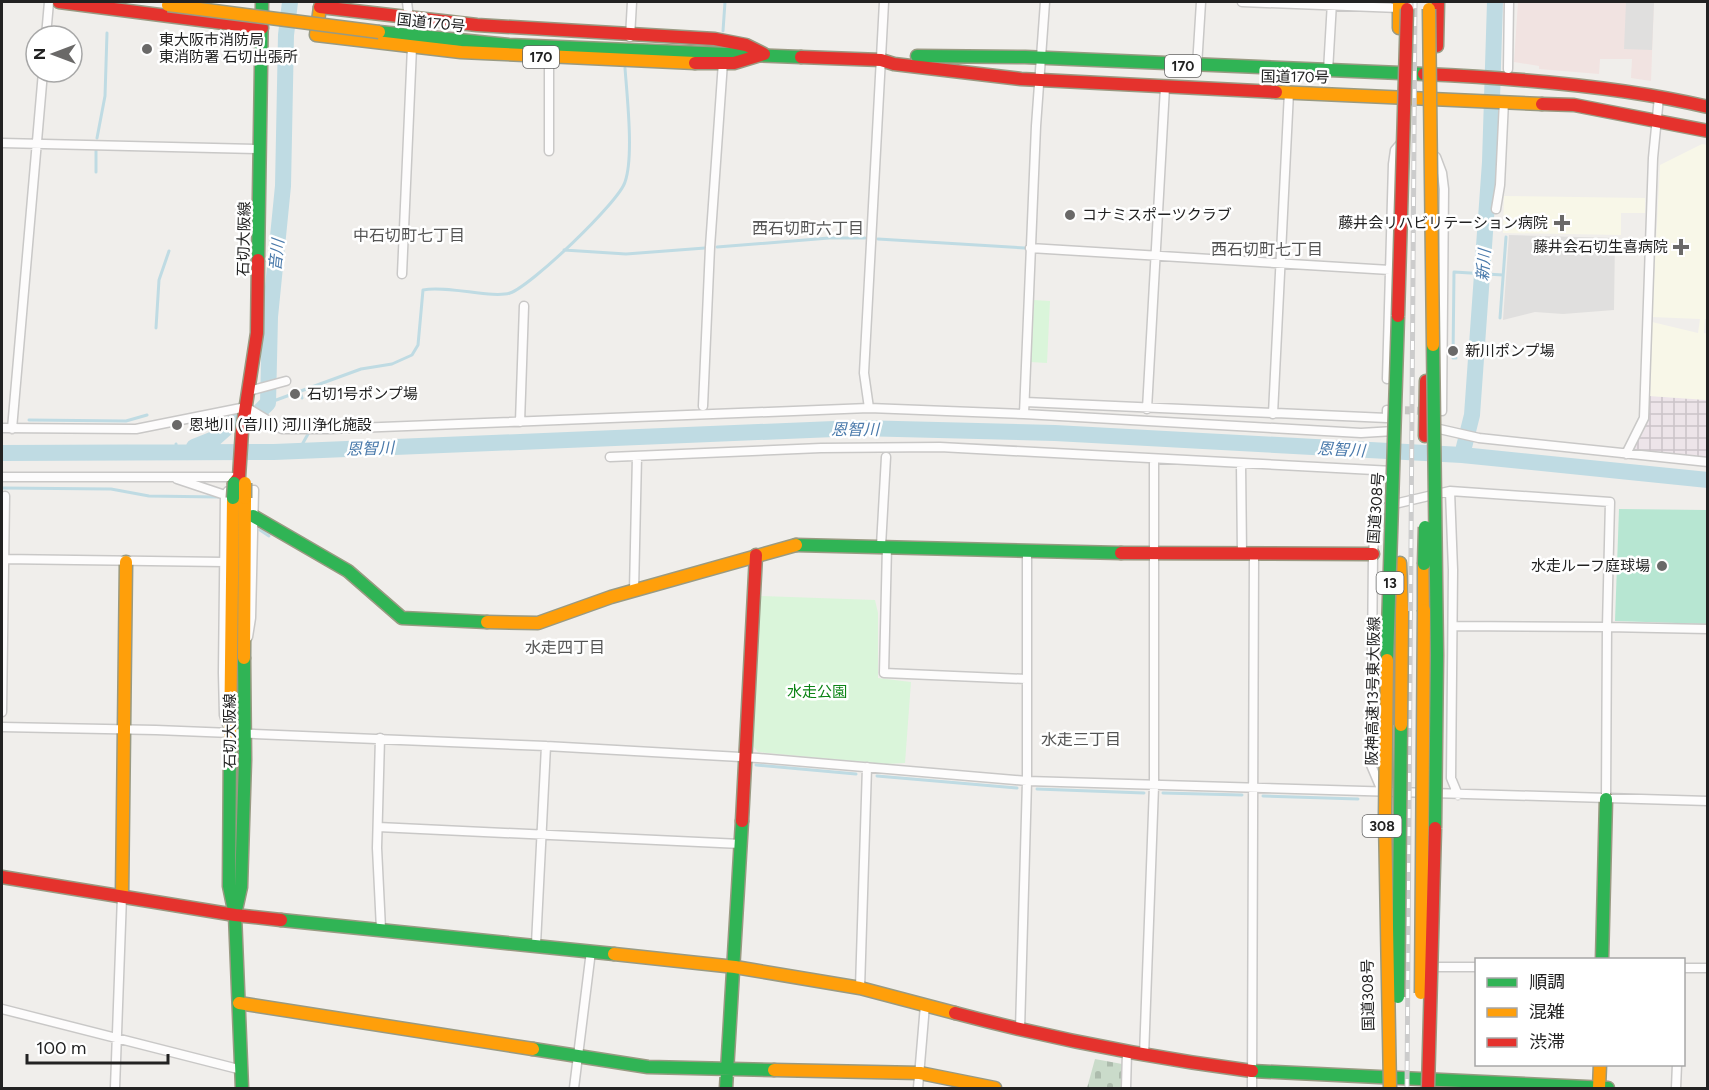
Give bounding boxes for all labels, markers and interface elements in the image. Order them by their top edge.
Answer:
street label: 国道170号 [396,10,466,36]
north arrow [24,24,84,84]
place label: 東大阪市消防局 東消防署 石切出張所 [159,31,298,66]
marker: 東大阪市消防局 東消防署 石切出張所 [140,42,154,56]
road number: 170 [523,46,559,68]
text: N [30,48,49,60]
road number: 170 [1165,55,1201,77]
street label: 国道170号 [1260,67,1330,87]
street label: 石切大阪線 [234,201,254,277]
place label: コナミスポーツクラブ [1082,206,1232,224]
marker: コナミスポーツクラブ [1063,208,1077,222]
place label: 藤井会リハビリテーション病院 [1338,214,1548,232]
marker: 藤井会リハビリテーション病院 [1553,214,1571,232]
district label: 西石切町六丁目 [752,219,864,238]
district label: 中石切町七丁目 [353,226,465,245]
water label: 音川 [265,236,288,272]
place label: 藤井会石切生喜病院 [1533,238,1668,256]
marker: 藤井会石切生喜病院 [1672,238,1690,256]
district label: 西石切町七丁目 [1211,240,1323,259]
water label: 新川 [1473,246,1494,282]
place label: 新川ポンプ場 [1465,342,1555,360]
marker: 新川ポンプ場 [1446,344,1460,358]
place label: 石切1号ポンプ場 [307,385,418,403]
marker: 石切1号ポンプ場 [288,387,302,401]
place label: 恩地川 (音川) 河川浄化施設 [189,416,372,434]
marker: 恩地川 (音川) 河川浄化施設 [170,418,184,432]
water label: 恩智川 [831,420,881,439]
water label: 恩智川 [346,438,396,459]
water label: 恩智川 [1317,439,1367,460]
street label: 国道308号 [1365,471,1387,545]
place label: 水走ルーフ庭球場 [1531,557,1650,575]
marker: 水走ルーフ庭球場 [1655,559,1669,573]
road number: 13 [1376,572,1404,594]
street label: 阪神高速13号東大阪線 [1363,616,1383,766]
district label: 水走四丁目 [525,638,605,657]
park label: 水走公園 [787,683,847,701]
street label: 石切大阪線 [221,693,239,769]
district label: 水走三丁目 [1041,730,1121,749]
road number: 308 [1362,815,1402,837]
legend [1475,958,1685,1066]
street label: 国道308号 [1358,959,1378,1031]
text: 順調 [1529,971,1565,993]
text: 混雑 [1529,1001,1565,1023]
scale bar [27,1027,168,1065]
text: 渋滞 [1529,1031,1565,1053]
text: 100 m [36,1037,86,1059]

